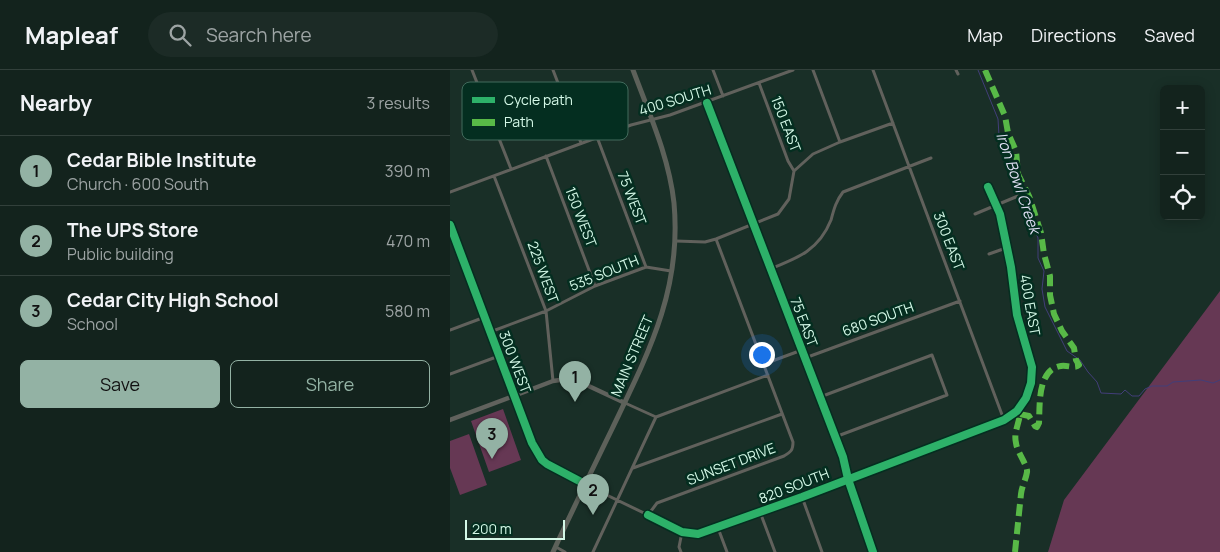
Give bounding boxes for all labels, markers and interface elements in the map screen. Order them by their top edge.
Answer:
search box [148,12,498,57]
text: Mapleaf [25,18,118,51]
icon: search [166,21,194,49]
text: Search here [206,22,312,48]
text: Map [967,23,1003,47]
text: Directions [1031,23,1116,47]
text: Saved [1144,23,1195,47]
street label: 400 SOUTH [636,80,713,120]
legend [462,82,628,140]
map controls [1160,85,1205,220]
button: + [1160,85,1205,130]
text: Nearby [20,89,92,117]
text: Cycle path [504,90,573,109]
text: 3 results [367,92,430,114]
street label: 150 EAST [767,93,806,155]
text: Path [504,112,534,131]
water label: Iron Bowl Creek [991,129,1047,239]
button: − [1160,130,1205,175]
text: Cedar Bible Institute [67,147,256,173]
text: 1 [32,160,40,182]
text: 390 m [385,160,430,182]
street label: 75 WEST [614,168,652,228]
text: Church · 600 South [67,173,209,195]
button: locate [1160,175,1205,220]
street label: 150 WEST [561,184,602,250]
street label: 300 EAST [930,209,970,273]
text: The UPS Store [67,217,199,243]
text: 2 [31,230,41,252]
text: 470 m [386,230,430,252]
street label: 225 WEST [524,238,564,306]
text: Public building [67,243,174,265]
street label: 535 SOUTH [566,250,641,295]
street label: 400 EAST [1016,273,1045,338]
text: Cedar City High School [67,287,279,313]
street label: 75 EAST [786,294,823,350]
street label: 680 SOUTH [839,297,916,340]
text: 3 [31,300,41,322]
text: 580 m [385,300,430,322]
street label: MAIN STREET [606,312,657,399]
text: School [67,313,118,335]
street label: 300 WEST [495,328,536,396]
your location [749,342,775,368]
button: Save [20,360,220,408]
button: Share [230,360,430,408]
pin: 1 [559,361,591,402]
pin: 3 [476,418,508,459]
street label: SUNSET DRIVE [684,438,778,489]
street label: 820 SOUTH [756,463,832,508]
pin: 2 [577,474,609,515]
scale bar [465,517,565,540]
text: 200 m [472,519,512,538]

